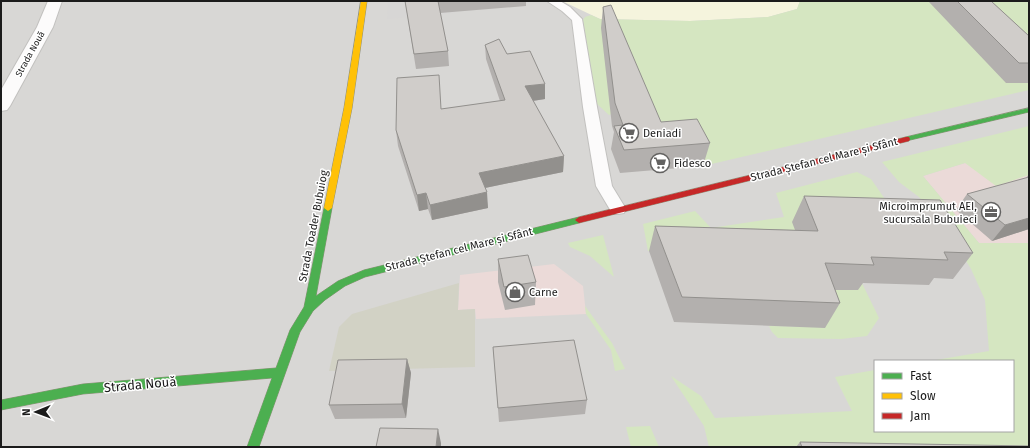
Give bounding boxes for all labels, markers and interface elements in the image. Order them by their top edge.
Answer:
street label: Strada Nouă [13,29,47,78]
supermarket icon: Deniadi [618,122,640,144]
place label: Deniadi [643,127,681,140]
street label: Strada Ștefan cel Mare și Sfânt [749,135,899,184]
supermarket icon: Fidesco [649,152,671,174]
place label: Fidesco [674,157,711,170]
street label: Strada Toader Bubuiog [296,169,331,283]
place label: Microimprumut AEI, sucursala Bubuieci [879,200,977,226]
office icon: Microimprumut AEI, sucursala Bubuieci [980,201,1002,223]
street label: Strada Ștefan cel Mare și Sfânt [384,225,534,274]
shop icon: Carne [504,281,526,303]
place label: Carne [529,286,558,299]
legend [874,360,1014,432]
text: Fast [910,369,932,383]
street label: Strada Nouă [103,374,177,395]
text: Slow [910,389,936,403]
north arrow [16,392,56,432]
text: N [20,408,33,416]
text: Jam [910,409,930,423]

